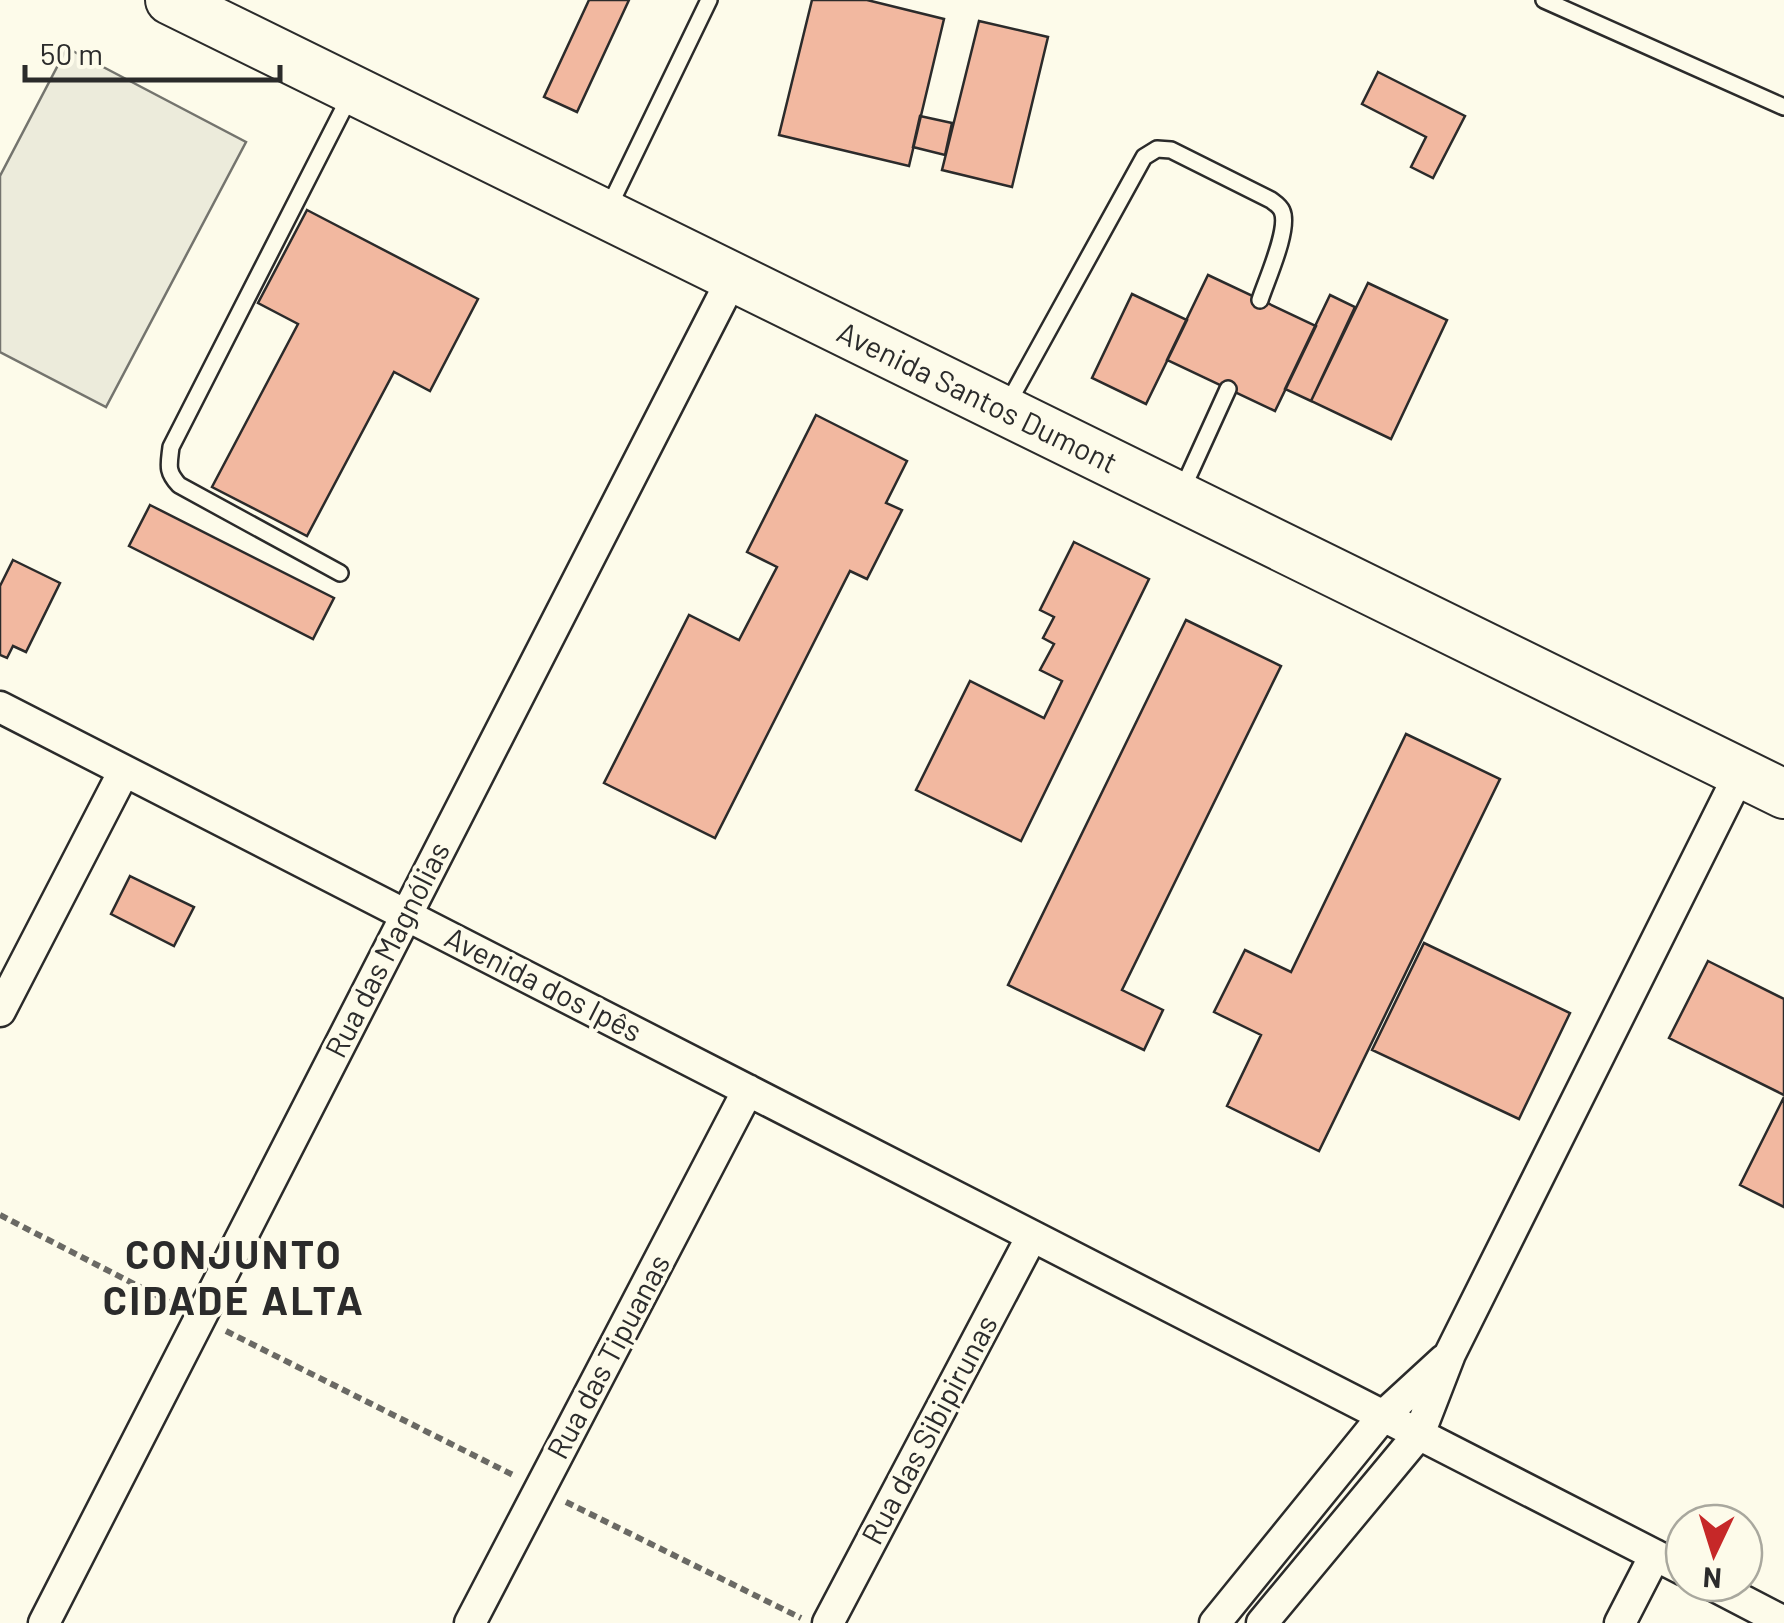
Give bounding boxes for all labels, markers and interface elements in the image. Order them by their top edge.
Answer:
scale bar [25,20,280,82]
text: 50 m [40,35,103,71]
street label: Avenida Santos Dumont [832,313,1124,480]
street label: Rua das Magnólias [316,835,456,1063]
street label: Avenida dos Ipês [439,918,648,1048]
district label: CONJUNTO CIDADE ALTA [103,1229,365,1323]
street label: Rua das Tipuanas [538,1248,676,1464]
street label: Rua das Sibipirunas [853,1308,1004,1550]
north arrow [1664,1503,1764,1603]
text: N [1702,1561,1723,1597]

